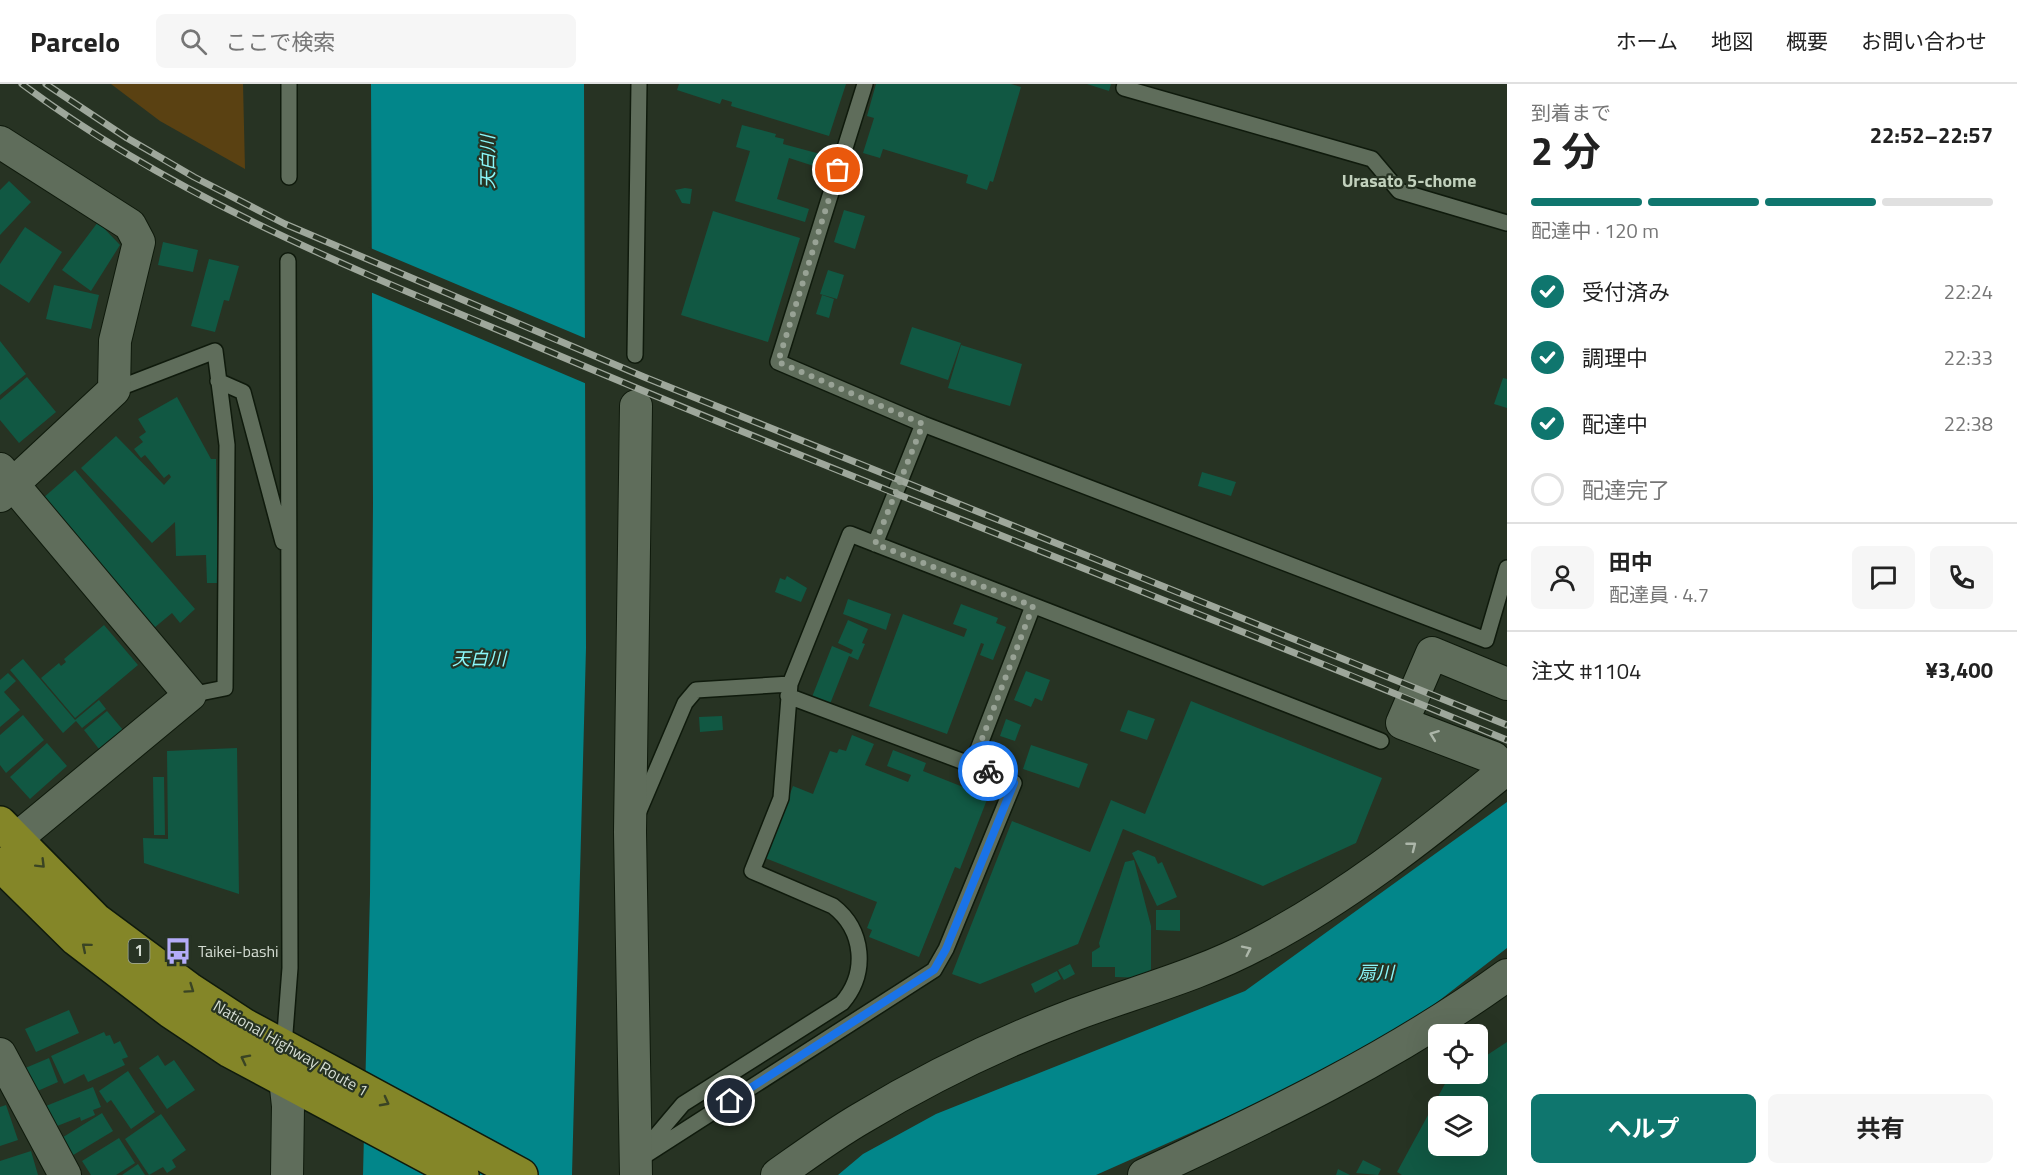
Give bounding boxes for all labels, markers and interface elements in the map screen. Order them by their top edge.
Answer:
search box [156,14,576,68]
text: Parcelo [30,20,120,63]
icon: search [177,25,210,58]
text: ここで検索 [225,25,335,59]
text: ホーム [1616,25,1678,57]
text: 地図 [1711,25,1753,57]
text: 概要 [1786,25,1828,57]
text: お問い合わせ [1861,25,1987,57]
text: 到着まで [1531,97,1611,128]
text: 22:52–22:57 [1870,118,1993,152]
text: 2 分 [1531,121,1600,180]
water label: 天白川 [474,133,501,189]
pin [812,144,863,195]
icon: bag [821,153,854,186]
district label: Urasato 5-chome [1342,167,1476,194]
text: 配達中 · 120 m [1531,215,1659,246]
icon: check [1531,275,1564,308]
text: 受付済み [1582,275,1670,309]
text: 22:24 [1944,276,1993,307]
icon: check [1531,341,1564,374]
text: 調理中 [1582,341,1648,375]
text: 22:33 [1944,342,1993,373]
icon: check [1531,407,1564,440]
text: 配達中 [1582,407,1648,441]
text: 22:38 [1944,408,1993,439]
text: 配達完了 [1582,473,1670,507]
text: 田中 [1609,545,1653,579]
button: person [1531,546,1594,609]
button: chat [1852,546,1915,609]
button: phone [1930,546,1993,609]
text: 配達員 · 4.7 [1609,579,1709,610]
water label: 天白川 [452,645,508,672]
text: ¥3,400 [1926,653,1993,687]
text: 注文 #1104 [1531,654,1641,688]
one-way arrow [1429,730,1440,742]
courier [958,741,1018,801]
icon: bike [972,755,1005,788]
one-way arrow [1405,842,1416,853]
one-way arrow [34,857,45,868]
bus stop icon: Taikei-bashi [163,936,193,966]
road number: 1 [128,939,150,963]
place label: Taikei-bashi [198,939,279,963]
one-way arrow [82,943,93,954]
one-way arrow [1240,945,1251,957]
water label: 扇川 [1358,959,1396,986]
one-way arrow [184,982,195,993]
street label: National Highway Route 1 [209,994,373,1102]
map controls [1428,1024,1488,1156]
button: locate [1428,1024,1488,1084]
one-way arrow [240,1054,251,1066]
pin [704,1075,755,1126]
icon: home [713,1084,746,1117]
button: ヘルプ [1531,1094,1756,1163]
button: 共有 [1768,1094,1993,1163]
one-way arrow [379,1095,390,1106]
button: layers [1428,1096,1488,1156]

